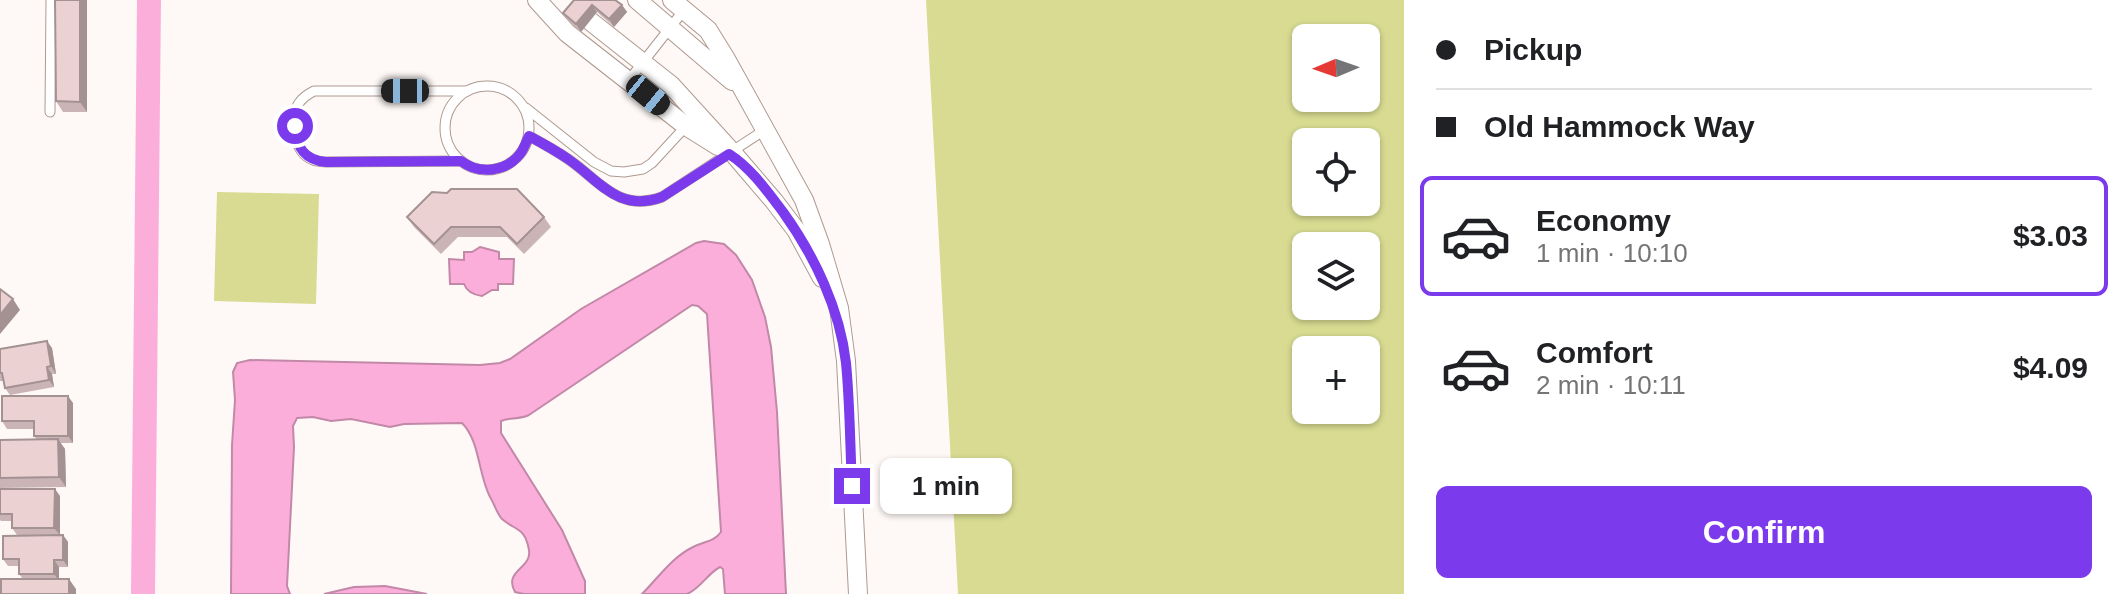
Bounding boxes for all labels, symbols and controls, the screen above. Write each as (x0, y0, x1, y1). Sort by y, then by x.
north arrow (1292, 24, 1380, 112)
map controls (1292, 24, 1380, 424)
text: Pickup (1484, 33, 1582, 66)
car (622, 71, 674, 119)
car (381, 79, 429, 103)
route start (277, 108, 313, 144)
text: Old Hammock Way (1484, 110, 1755, 143)
button: locate (1292, 128, 1380, 216)
icon: car (1440, 200, 1512, 272)
text: Economy (1536, 204, 1671, 237)
text: $3.03 (2013, 219, 2088, 252)
button: layers (1292, 232, 1380, 320)
text: 1 min · 10:10 (1536, 238, 1688, 268)
icon: car (1440, 332, 1512, 404)
button: + (1292, 336, 1380, 424)
text: Comfort (1536, 336, 1653, 369)
text: $4.09 (2013, 351, 2088, 384)
text: 2 min · 10:11 (1536, 370, 1686, 400)
callout: 1 min (880, 458, 1012, 514)
route end (834, 468, 870, 504)
text: 1 min (912, 471, 980, 501)
button: Confirm (1436, 486, 2092, 578)

